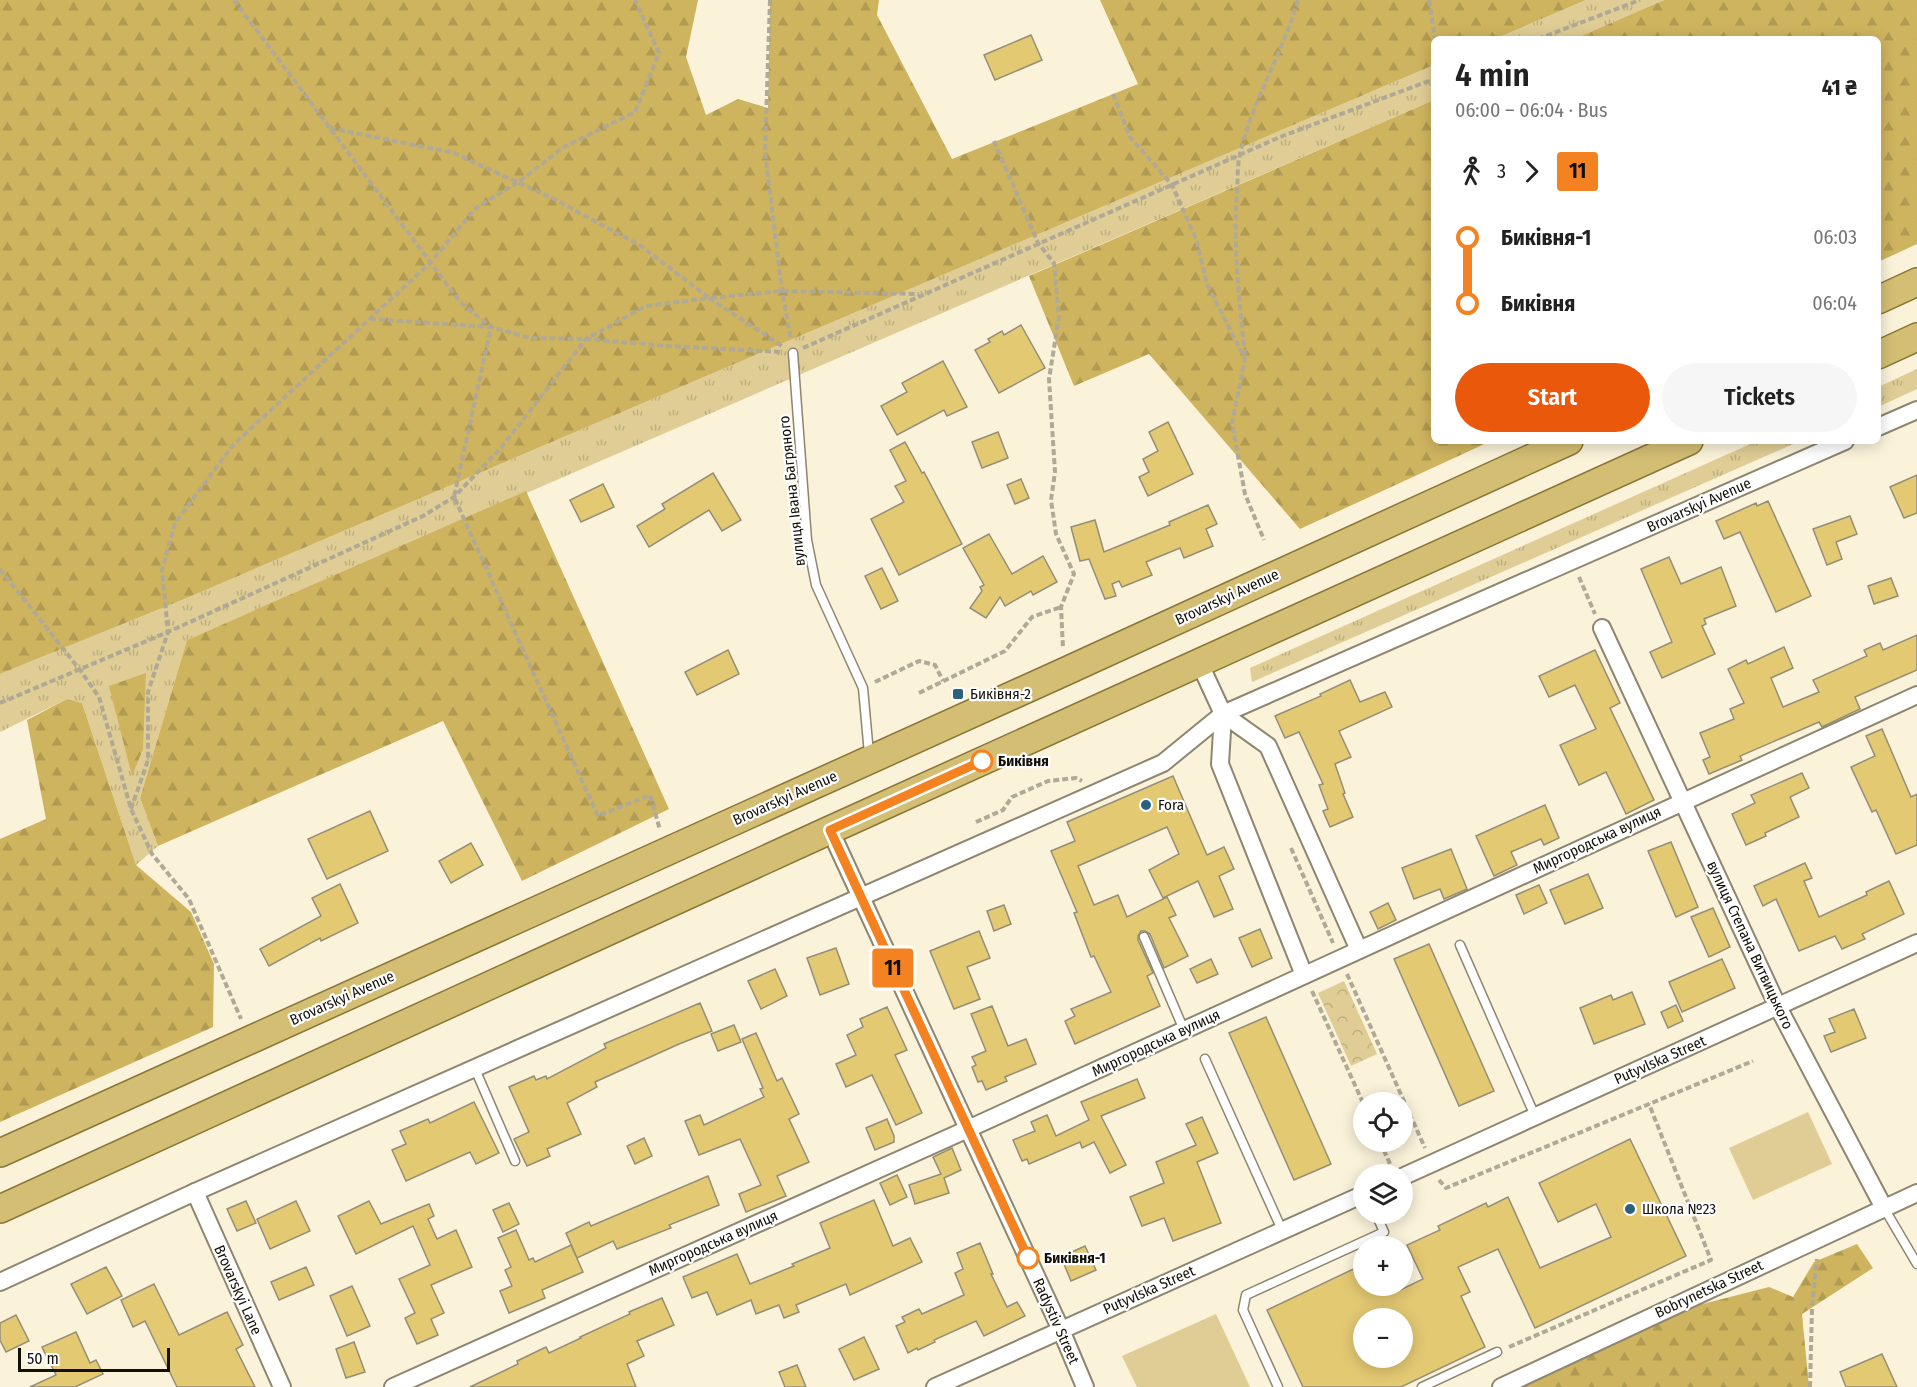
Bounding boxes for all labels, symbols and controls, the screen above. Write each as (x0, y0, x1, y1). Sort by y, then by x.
text: 4 min (1455, 55, 1530, 95)
text: 41 ₴ (1822, 74, 1857, 101)
text: 06:00 – 06:04 · Bus (1455, 98, 1608, 122)
icon: walk (1455, 155, 1488, 188)
icon: forward (1515, 155, 1548, 188)
text: 11 (1569, 158, 1586, 184)
text: 3 (1497, 159, 1506, 183)
text: Бикiвня-1 (1501, 224, 1591, 251)
text: 06:03 (1813, 225, 1857, 249)
text: Бикiвня (1501, 290, 1575, 317)
text: 06:04 (1812, 291, 1857, 315)
button: Start (1455, 363, 1650, 432)
button: Tickets (1662, 363, 1857, 432)
street label: вулиця Івана Багряного (775, 415, 809, 567)
street label: Brovarskyi Avenue (1644, 474, 1754, 536)
street label: Brovarskyi Avenue (1172, 565, 1282, 629)
place label: Бикiвня-2 (970, 685, 1031, 703)
marker: Бикiвня-2 (951, 687, 965, 701)
marker: Бикiвня (971, 750, 993, 772)
place label: Бикiвня (998, 752, 1049, 770)
street label: Brovarskyi Avenue (730, 767, 840, 829)
place label: Fora (1158, 796, 1184, 814)
marker: Fora (1139, 798, 1153, 812)
street label: Миргородська вулиця (1530, 802, 1664, 878)
street label: вулиця Степана Витвицького (1703, 858, 1797, 1032)
line badge: 11 (866, 948, 920, 988)
text: 11 (884, 955, 902, 981)
street label: Brovarskyi Avenue (287, 967, 397, 1029)
street label: Миргородська вулиця (1089, 1005, 1223, 1081)
street label: Putyvlska Street (1611, 1032, 1709, 1088)
map controls (1353, 1092, 1413, 1368)
button: locate (1353, 1092, 1413, 1152)
button: layers (1353, 1164, 1413, 1224)
place label: Школа №23 (1642, 1200, 1716, 1218)
marker: Школа №23 (1623, 1202, 1637, 1216)
street label: Миргородська вулиця (646, 1206, 780, 1280)
button: + (1353, 1236, 1413, 1296)
street label: Brovarskyi Lane (210, 1242, 266, 1338)
marker: Бикiвня-1 (1017, 1247, 1039, 1269)
place label: Бикiвня-1 (1044, 1249, 1106, 1267)
street label: Bobrynetska Street (1652, 1256, 1766, 1322)
street label: Putyvlska Street (1100, 1262, 1198, 1318)
street label: Radystiv Street (1029, 1275, 1083, 1367)
button: − (1353, 1308, 1413, 1368)
scale bar (18, 1345, 170, 1372)
text: 50 m (27, 1349, 59, 1368)

